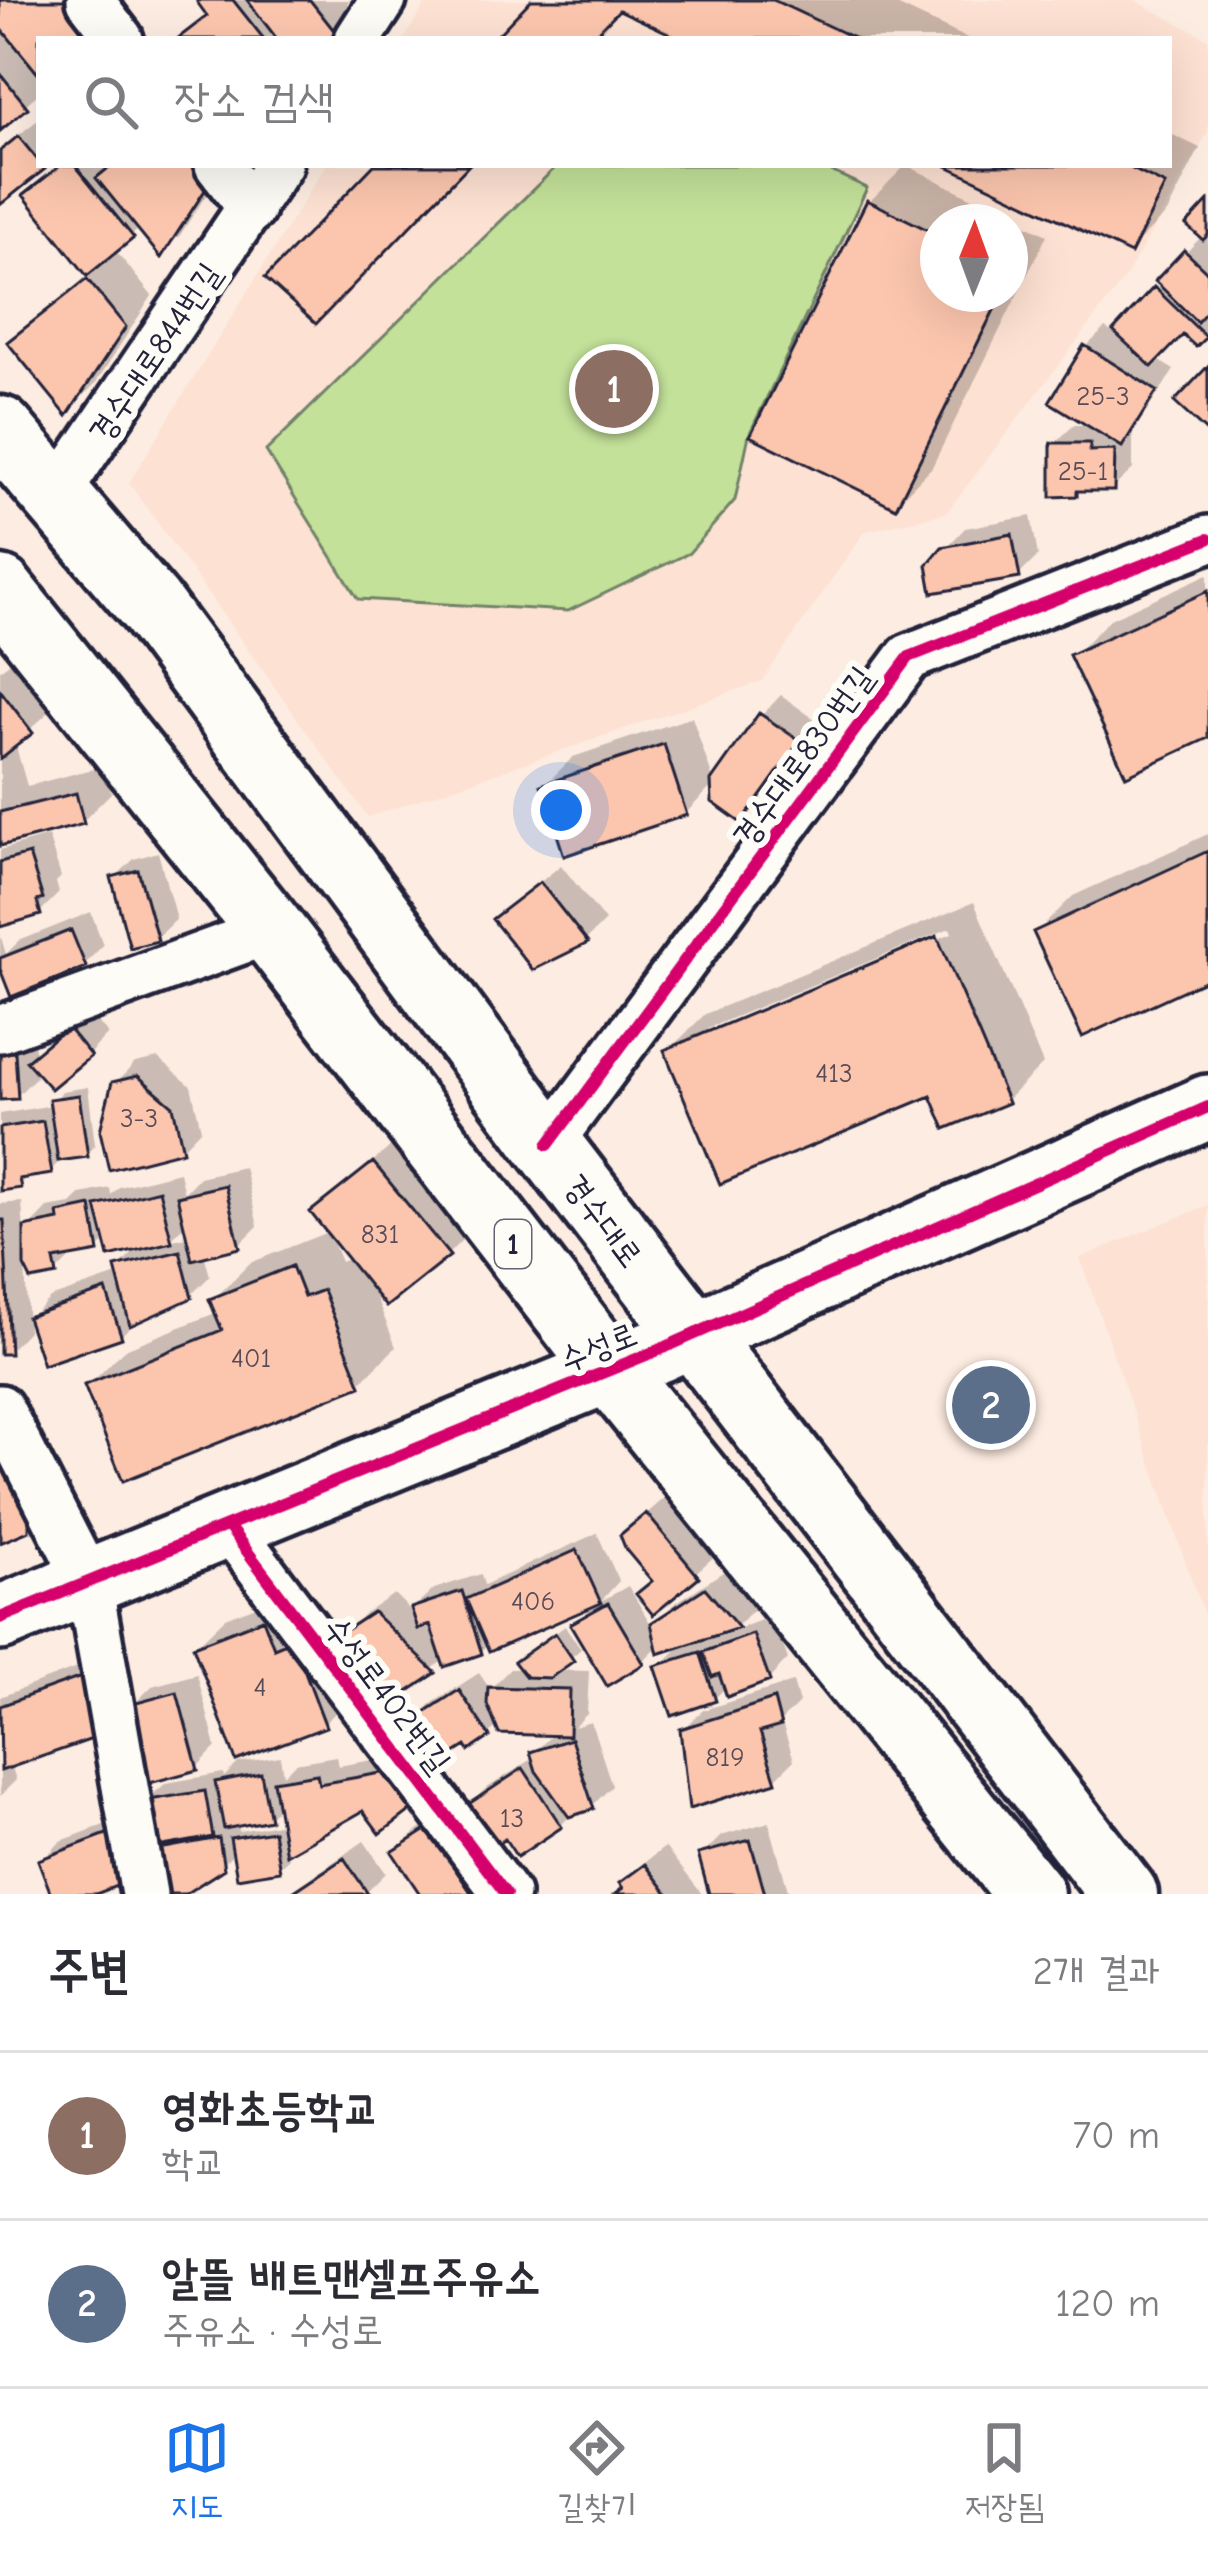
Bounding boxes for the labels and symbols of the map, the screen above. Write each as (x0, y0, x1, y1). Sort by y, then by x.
north arrow (920, 204, 1028, 312)
street label: 경수대로844번길 (81, 256, 229, 450)
pin: 1 (575, 344, 653, 434)
house number: 25-3 (1076, 381, 1130, 412)
house number: 25-1 (1058, 456, 1108, 487)
street label: 경수대로830번길 (725, 659, 881, 854)
your location (531, 780, 591, 840)
house number: 413 (815, 1058, 853, 1089)
house number: 3-3 (120, 1103, 158, 1134)
street label: 경수대로 (556, 1167, 650, 1274)
house number: 831 (361, 1219, 399, 1250)
road number: 1 (495, 1220, 531, 1268)
street label: 수성로 (554, 1314, 642, 1379)
house number: 401 (231, 1343, 271, 1374)
pin: 2 (952, 1360, 1030, 1450)
house number: 406 (511, 1586, 555, 1617)
street label: 수성로402번길 (316, 1609, 458, 1780)
house number: 4 (253, 1672, 267, 1703)
house number: 819 (706, 1742, 744, 1773)
house number: 13 (500, 1803, 524, 1834)

